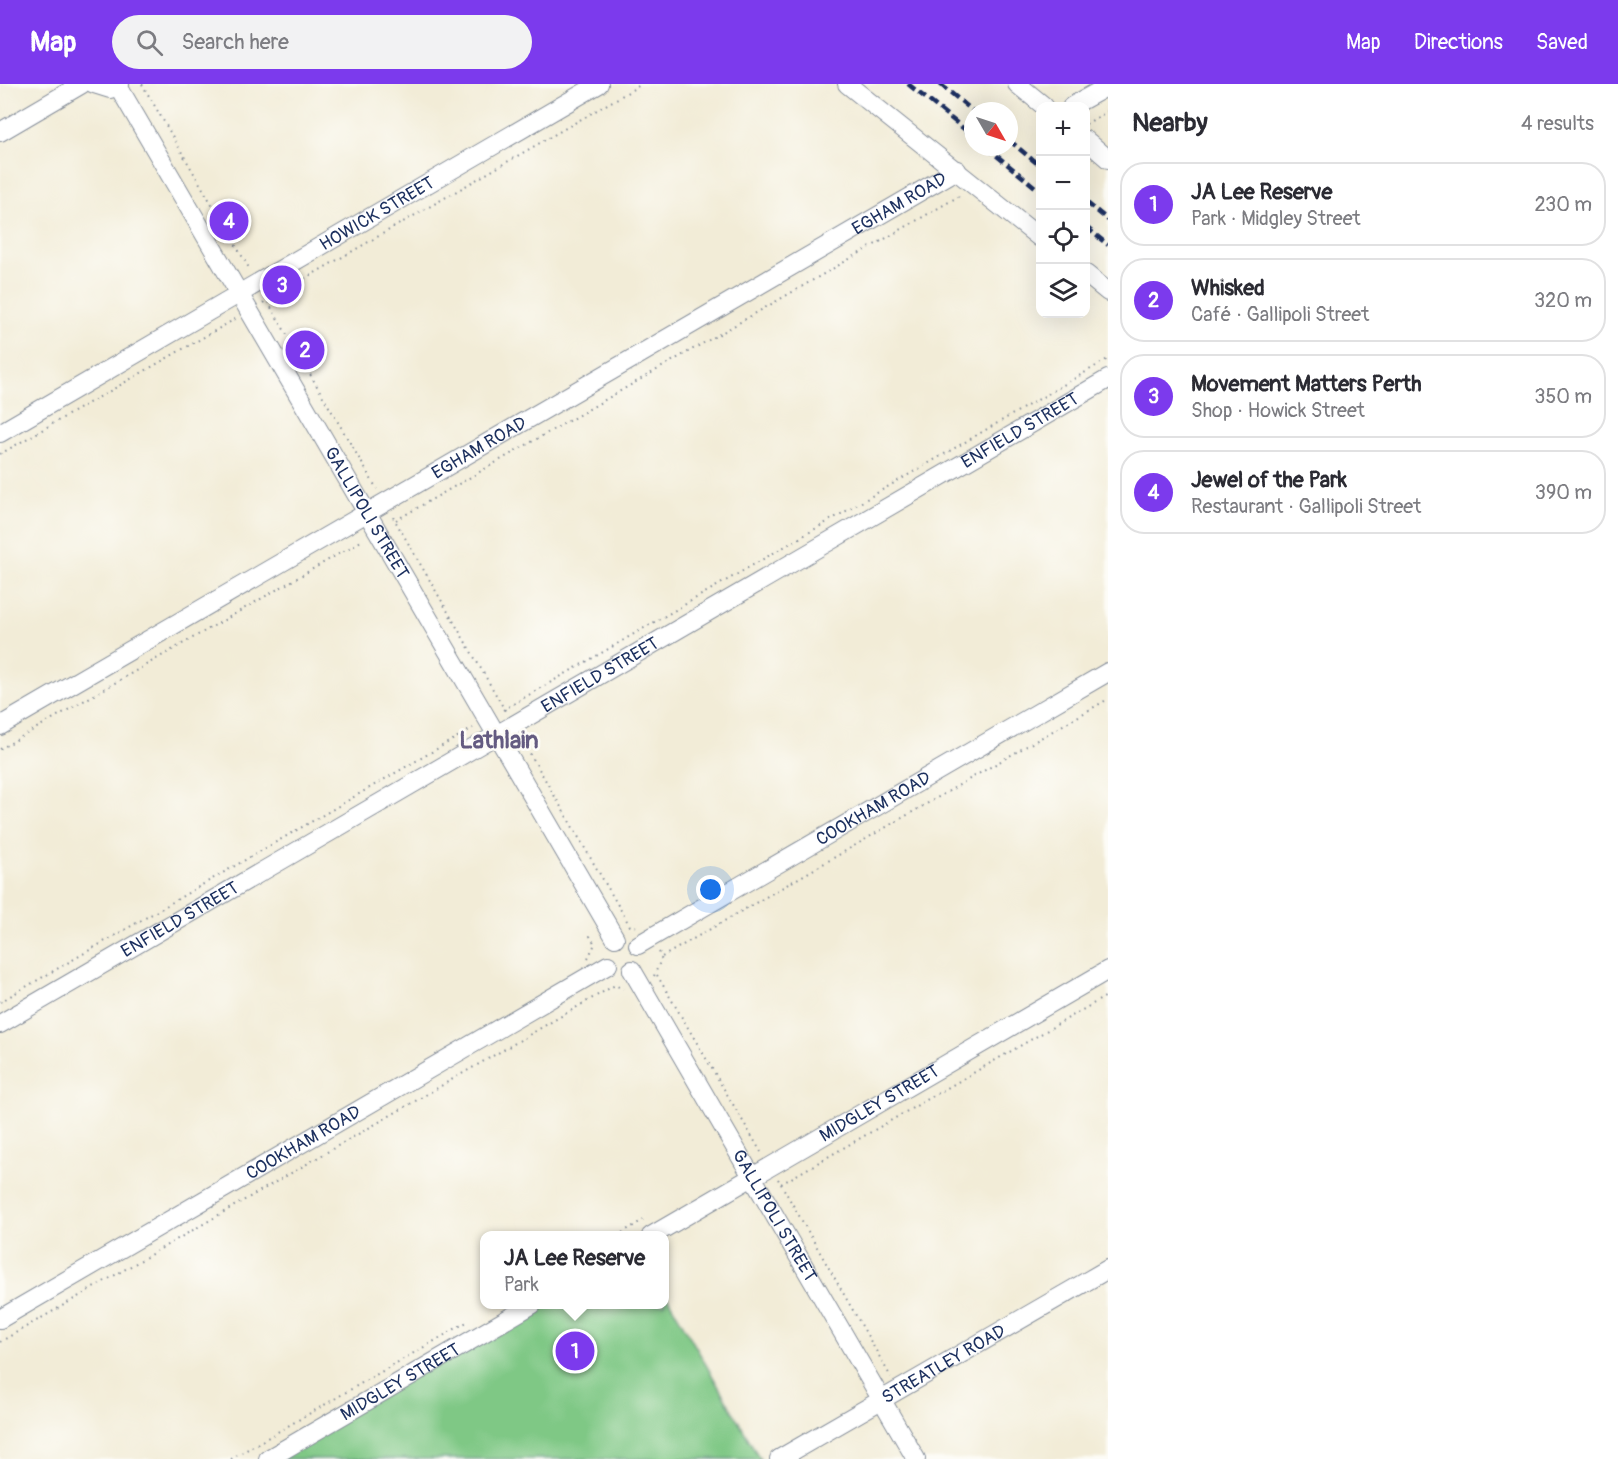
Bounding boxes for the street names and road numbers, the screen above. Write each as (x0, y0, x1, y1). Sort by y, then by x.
street label: EGHAM ROAD (848, 167, 951, 240)
street label: HOWICK STREET (316, 172, 438, 256)
street label: ENFIELD STREET (957, 388, 1083, 474)
street label: EGHAM ROAD (428, 412, 531, 485)
street label: GALLIPOLI STREET (319, 443, 414, 583)
street label: ENFIELD STREET (537, 632, 663, 718)
street label: COOKHAM ROAD (812, 766, 935, 851)
street label: ENFIELD STREET (117, 877, 243, 963)
street label: MIDGLEY STREET (815, 1060, 943, 1147)
street label: COOKHAM ROAD (242, 1100, 365, 1185)
street label: GALLIPOLI STREET (727, 1146, 822, 1286)
street label: STREATLEY ROAD (878, 1320, 1010, 1409)
street label: MIDGLEY STREET (336, 1338, 464, 1426)

